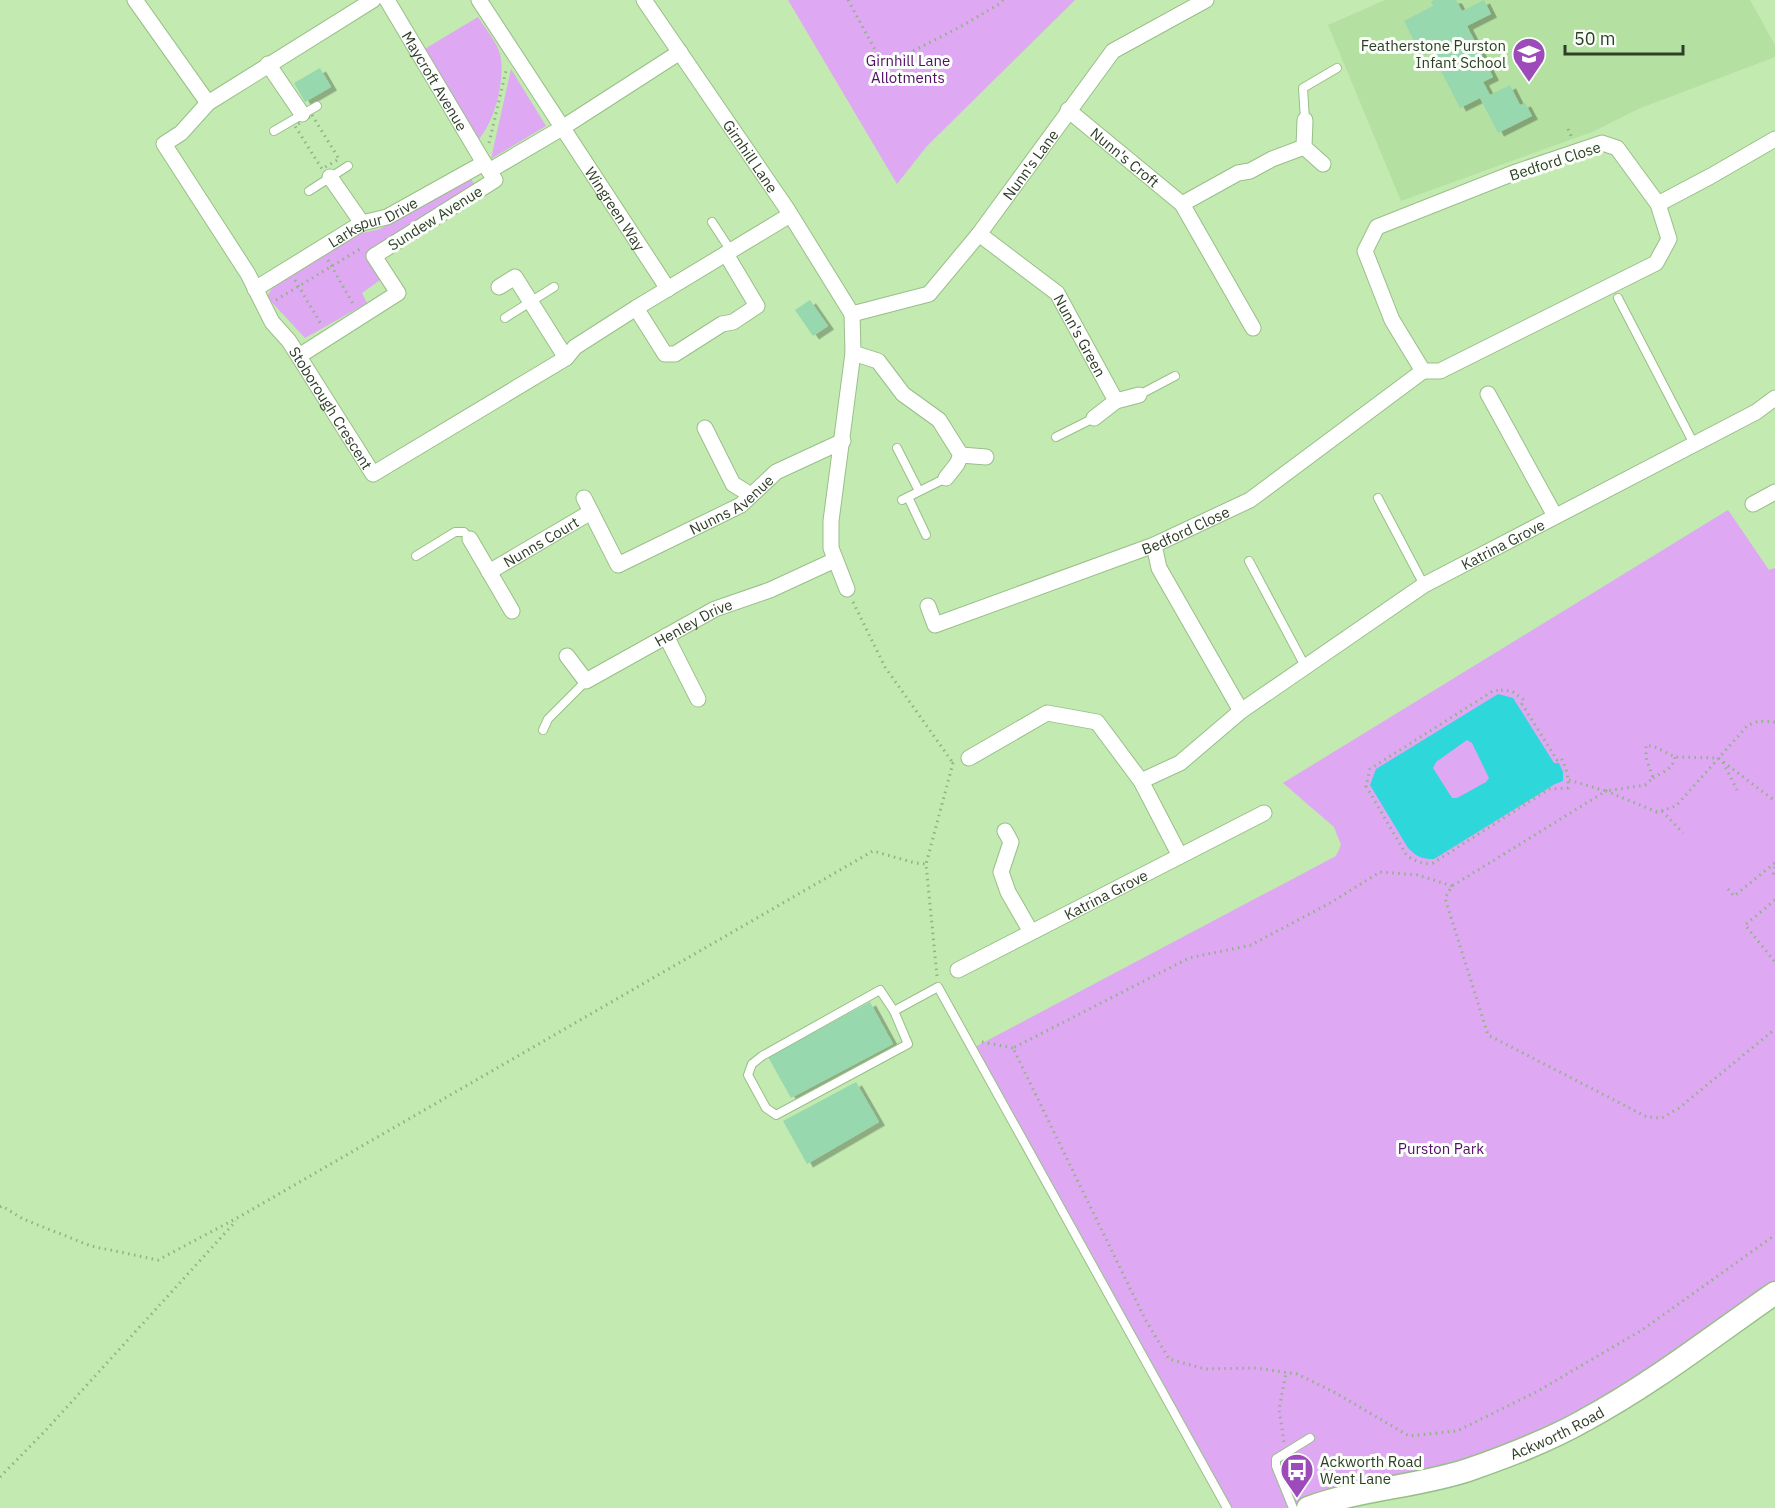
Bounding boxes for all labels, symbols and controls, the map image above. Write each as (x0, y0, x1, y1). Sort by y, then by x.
scale bar (1565, 18, 1684, 56)
text: 50 m (1574, 27, 1616, 50)
street label: Maycroft Avenue (398, 28, 472, 134)
place label: Featherstone Purston Infant School (1361, 36, 1506, 72)
school or university icon: Featherstone Purston Infant School (1511, 36, 1547, 83)
park label: Girnhill Lane Allotments (866, 51, 950, 87)
street label: Girnhill Lane (719, 116, 782, 196)
street label: Nunn's Croft (1087, 123, 1163, 191)
street label: Nunn's Lane (998, 125, 1062, 203)
street label: Bedford Close (1507, 137, 1603, 185)
street label: Wingreen Way (581, 163, 650, 254)
street label: Sundew Avenue (384, 181, 486, 255)
street label: Larkspur Drive (324, 193, 421, 251)
street label: Nunn's Green (1050, 291, 1110, 380)
street label: Stoborough Crescent (285, 343, 377, 473)
street label: Nunns Avenue (686, 470, 777, 538)
street label: Bedford Close (1139, 502, 1232, 558)
street label: Nunns Court (500, 512, 582, 571)
street label: Katrina Grove (1458, 514, 1548, 574)
street label: Henley Drive (651, 594, 735, 650)
street label: Katrina Grove (1061, 865, 1151, 924)
park label: Purston Park (1398, 1139, 1484, 1158)
street label: Ackworth Road (1507, 1402, 1607, 1463)
bus stop icon: Ackworth Road Went Lane (1279, 1452, 1315, 1499)
place label: Ackworth Road Went Lane (1320, 1452, 1422, 1488)

